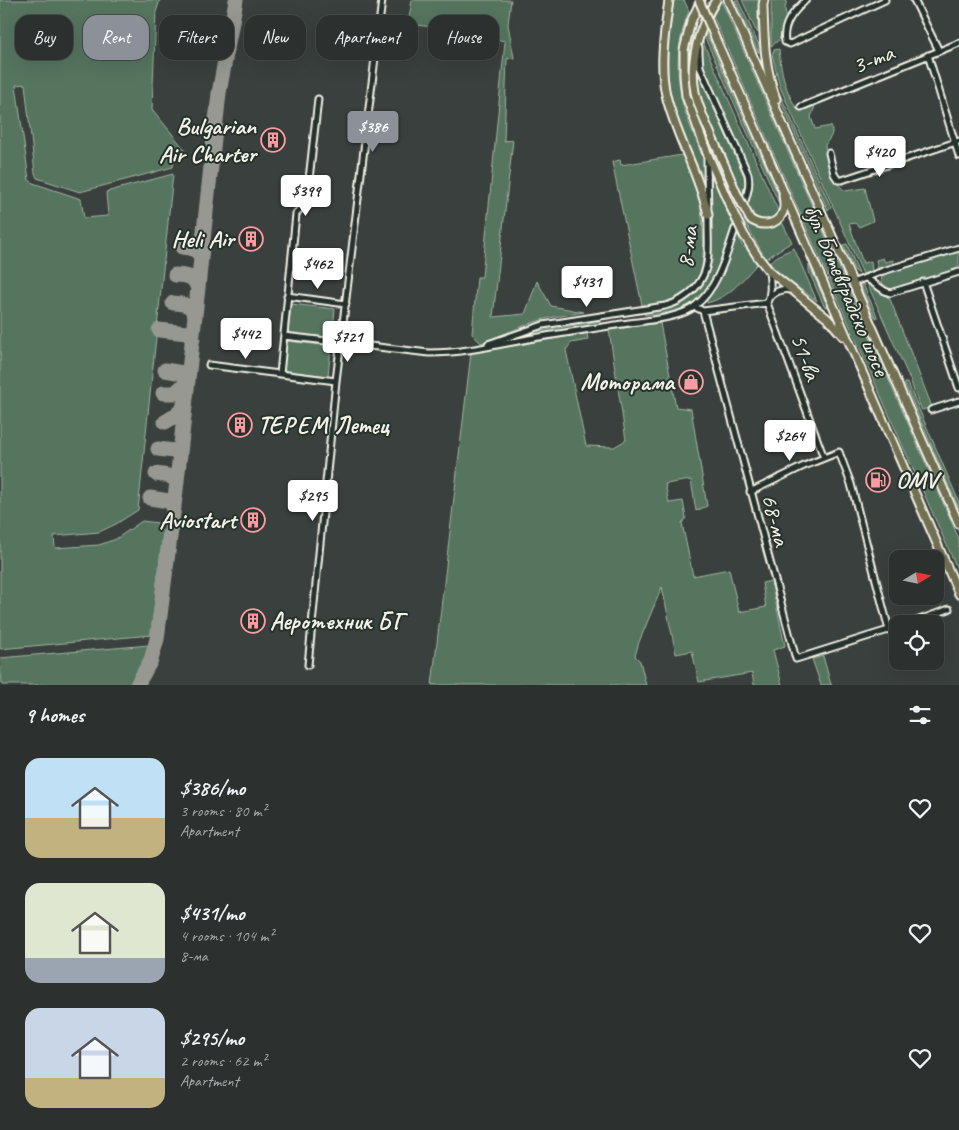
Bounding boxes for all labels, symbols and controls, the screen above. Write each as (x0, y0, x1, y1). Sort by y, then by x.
chip: Buy (15, 15, 73, 60)
chip: Rent (83, 15, 149, 60)
chip: Filters (159, 15, 234, 60)
chip: New (244, 15, 306, 60)
chip: Apartment (316, 15, 418, 60)
chip: House (428, 15, 499, 60)
street label: 3-та (848, 37, 900, 81)
pin: $386 (343, 110, 403, 153)
place label: Bulgarian Air Charter (159, 111, 258, 169)
text: $386 (358, 117, 388, 137)
building icon: Bulgarian Air Charter (260, 127, 286, 153)
pin: $420 (850, 136, 910, 178)
text: $420 (866, 142, 894, 162)
pin: $399 (276, 174, 336, 217)
text: $399 (292, 181, 320, 201)
street label: бул. Ботевградско шосе (797, 200, 897, 382)
street label: 8-ма (670, 223, 705, 269)
place label: Heli Air (172, 224, 236, 254)
building icon: Heli Air (238, 226, 264, 252)
pin: $462 (288, 248, 348, 290)
text: $462 (303, 254, 333, 274)
pin: $431 (557, 266, 617, 308)
text: $431 (573, 272, 601, 292)
pin: $442 (216, 318, 276, 360)
pin: $721 (318, 320, 378, 363)
text: $442 (232, 324, 260, 344)
text: $721 (334, 327, 362, 347)
street label: 51-ва (784, 330, 829, 386)
place label: Моторама (581, 367, 676, 397)
shop icon: Моторама (678, 369, 704, 395)
place label: ТЕРЕМ Летец (258, 410, 390, 440)
building icon: ТЕРЕМ Летец (227, 412, 253, 438)
pin: $264 (760, 420, 820, 462)
text: $264 (775, 426, 805, 446)
place label: OMV (896, 465, 943, 495)
fuel station icon: OMV (865, 467, 891, 493)
pin: $295 (283, 480, 343, 522)
text: $295 (299, 486, 327, 506)
street label: 68-ма (755, 491, 798, 551)
place label: Aviostart (159, 505, 239, 535)
building icon: Aviostart (240, 507, 266, 533)
north arrow (889, 550, 944, 605)
map controls (889, 550, 944, 670)
place label: Аеротехник БГ (270, 606, 408, 636)
building icon: Аеротехник БГ (240, 608, 266, 634)
button: locate (889, 615, 944, 670)
icon: filters (906, 701, 934, 729)
text: 9 homes (25, 702, 84, 728)
text: $386/mo (180, 775, 245, 801)
icon: home (65, 778, 125, 838)
icon: heart (906, 794, 934, 822)
text: 3 rooms · 80 m² (180, 801, 266, 821)
text: Apartment (180, 821, 239, 841)
text: $431/mo (180, 900, 245, 926)
icon: home (65, 903, 125, 963)
icon: heart (906, 919, 934, 947)
text: 4 rooms · 104 m² (180, 926, 274, 946)
text: 8-ма (180, 946, 208, 966)
text: $295/mo (180, 1025, 244, 1051)
icon: home (65, 1028, 125, 1088)
icon: heart (906, 1044, 934, 1072)
text: 2 rooms · 62 m² (180, 1051, 266, 1071)
text: Apartment (180, 1071, 239, 1091)

